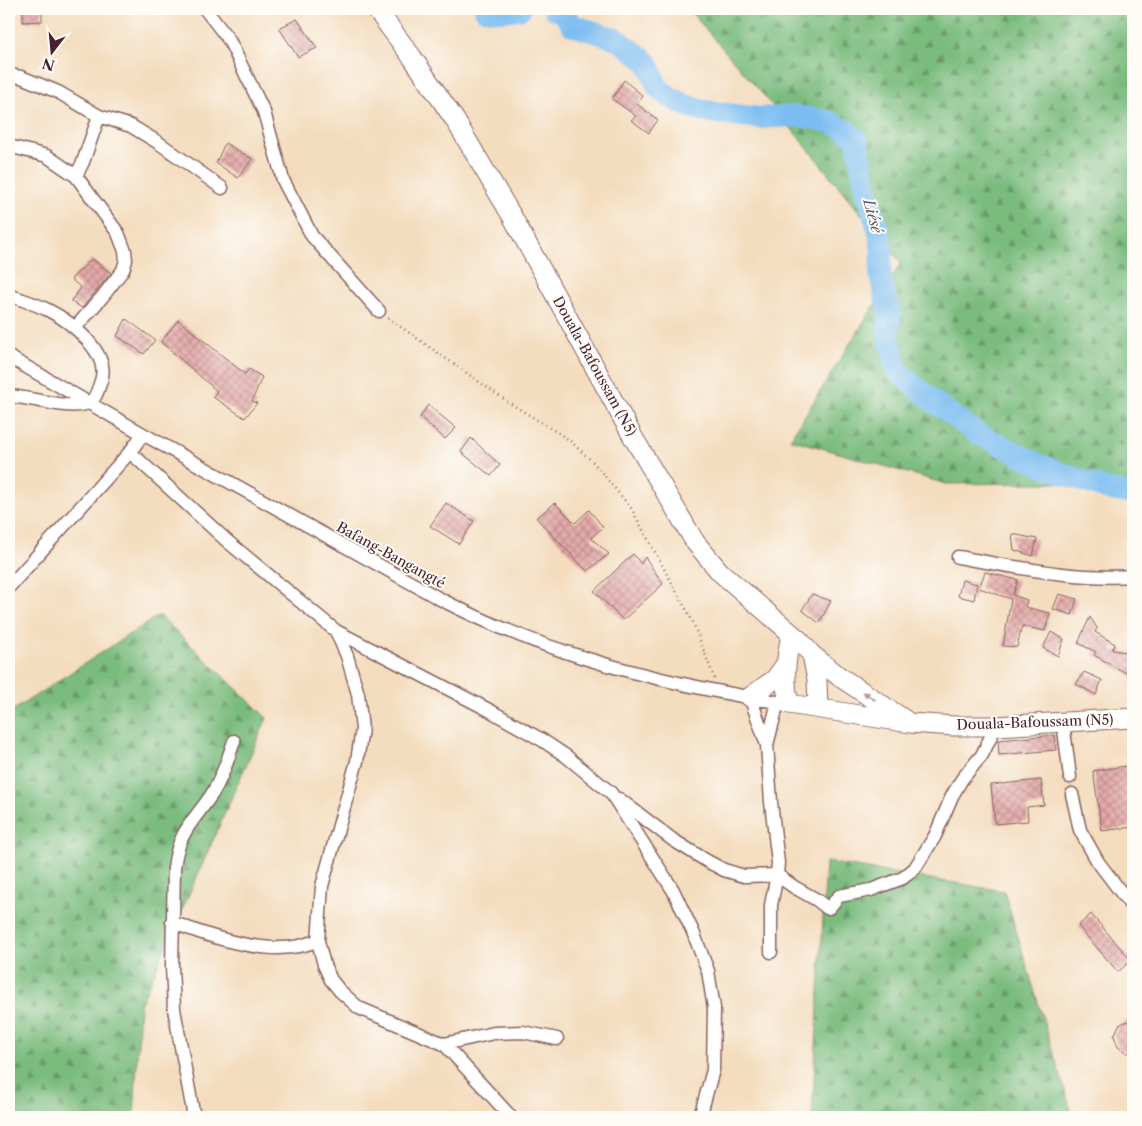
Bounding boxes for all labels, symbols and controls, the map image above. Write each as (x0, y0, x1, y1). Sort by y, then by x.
north arrow (28, 28, 78, 78)
text: N (40, 54, 57, 75)
water label: Liésé (859, 196, 887, 237)
street label: Douala-Bafoussam (N5) (549, 293, 641, 439)
street label: Bafang-Bangangté (333, 518, 449, 592)
one-way arrow (863, 691, 876, 701)
street label: Douala-Bafoussam (N5) (956, 710, 1114, 734)

